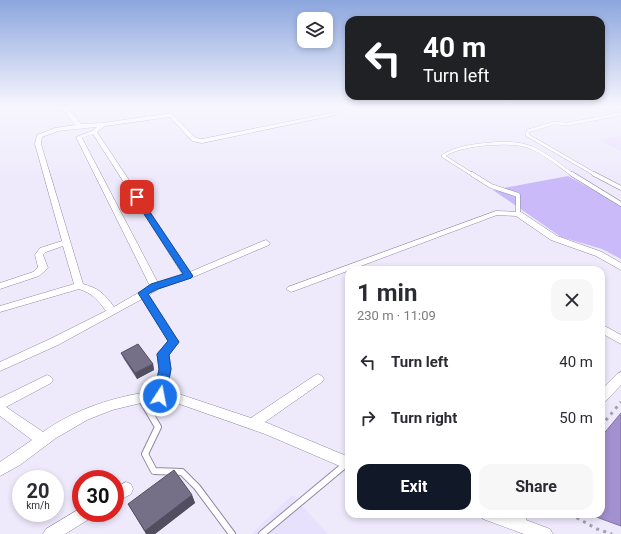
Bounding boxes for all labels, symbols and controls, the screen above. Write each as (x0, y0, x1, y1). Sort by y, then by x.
map controls (297, 12, 333, 48)
button: layers (297, 12, 333, 48)
text: 40 m (423, 31, 486, 64)
icon: left (357, 32, 409, 84)
text: Turn left (423, 65, 489, 86)
pin (120, 180, 154, 214)
icon: arrive (126, 186, 148, 208)
text: 1 min (357, 279, 417, 307)
button: close (551, 279, 593, 321)
text: 230 m · 11:09 (357, 308, 436, 323)
icon: left (357, 351, 379, 373)
text: Turn left (391, 353, 448, 371)
text: 40 m (559, 353, 593, 371)
position arrow (139, 375, 181, 417)
icon: right (357, 407, 379, 429)
text: Turn right (391, 409, 457, 427)
text: 50 m (559, 409, 593, 427)
button: Exit (357, 464, 471, 510)
button: Share (479, 464, 593, 510)
speed limit sign: 30 (72, 470, 124, 522)
text: 20 (27, 479, 49, 503)
text: km/h (26, 500, 50, 511)

